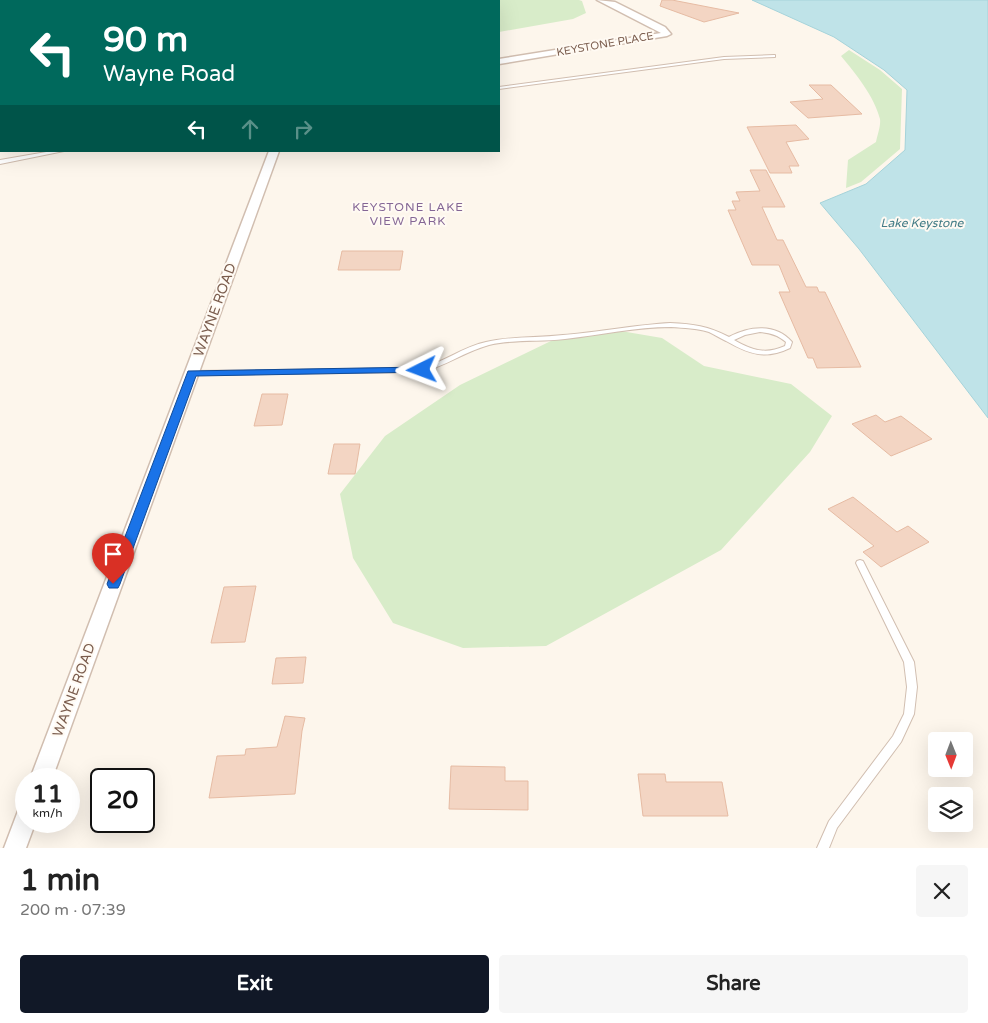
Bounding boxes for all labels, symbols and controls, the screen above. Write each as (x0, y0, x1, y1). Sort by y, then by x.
text: 90 m (103, 19, 188, 61)
icon: left (20, 20, 85, 85)
street label: KEYSTONE PLACE (556, 29, 654, 59)
text: Wayne Road (103, 61, 235, 87)
icon: left (183, 115, 211, 143)
icon: ahead (236, 115, 264, 143)
icon: right (289, 115, 317, 143)
district label: KEYSTONE LAKE VIEW PARK (352, 200, 464, 228)
water label: Lake Keystone (881, 216, 965, 230)
street label: WAYNE ROAD (190, 261, 240, 359)
position arrow (395, 343, 447, 395)
pin (92, 533, 134, 584)
icon: arrive (99, 540, 127, 568)
street label: WAYNE ROAD (49, 641, 99, 739)
north arrow (928, 732, 972, 778)
map controls (928, 732, 973, 832)
speed limit sign: 20 (90, 768, 155, 833)
text: 11 (32, 779, 63, 809)
button: layers (928, 787, 973, 832)
text: km/h (32, 806, 63, 820)
text: 1 min (20, 862, 100, 899)
button: close (916, 865, 968, 917)
text: 200 m · 07:39 (20, 900, 126, 920)
button: Exit (20, 955, 489, 1013)
button: Share (499, 955, 968, 1013)

